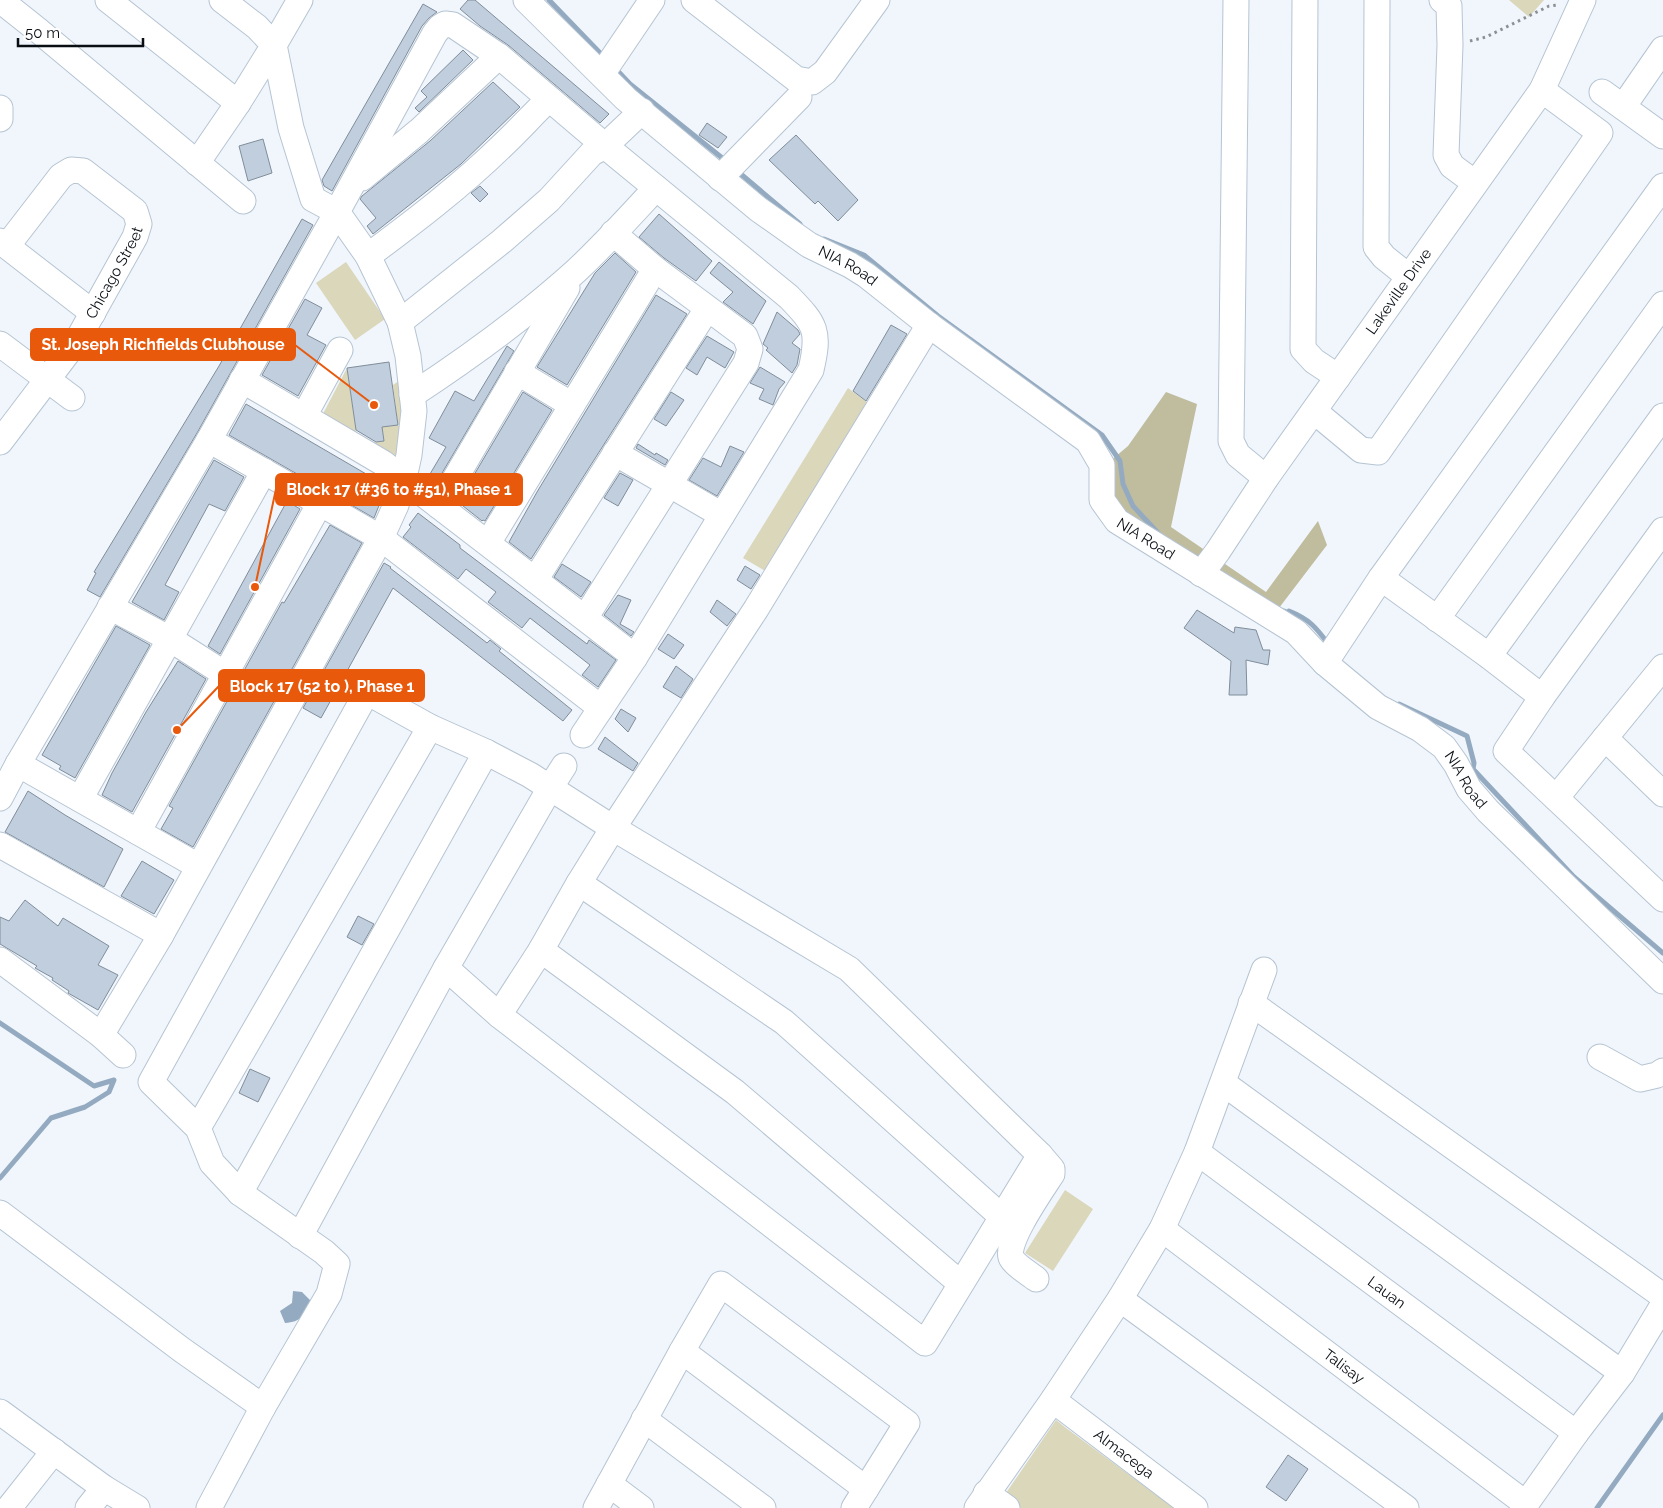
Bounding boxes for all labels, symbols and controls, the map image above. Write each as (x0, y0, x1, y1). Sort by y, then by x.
scale bar (18, 15, 142, 47)
text: 50 m (25, 24, 60, 42)
street label: Chicago Street (82, 225, 147, 322)
street label: NIA Road (815, 242, 881, 289)
street label: Lakeville Drive (1362, 245, 1435, 338)
callout: St. Joseph Richfields Clubhouse (31, 329, 295, 360)
text: St. Joseph Richfields Clubhouse (41, 335, 285, 354)
callout: Block 17 (#36 to #51), Phase 1 (276, 474, 522, 505)
text: Block 17 (#36 to #51), Phase 1 (286, 480, 512, 499)
street label: NIA Road (1113, 514, 1178, 564)
callout: Block 17 (52 to ), Phase 1 (219, 670, 424, 701)
text: Block 17 (52 to ), Phase 1 (230, 677, 415, 696)
street label: NIA Road (1441, 747, 1491, 812)
street label: Lauan (1364, 1273, 1409, 1313)
street label: Talisay (1320, 1345, 1368, 1388)
street label: Almacega (1090, 1425, 1157, 1482)

